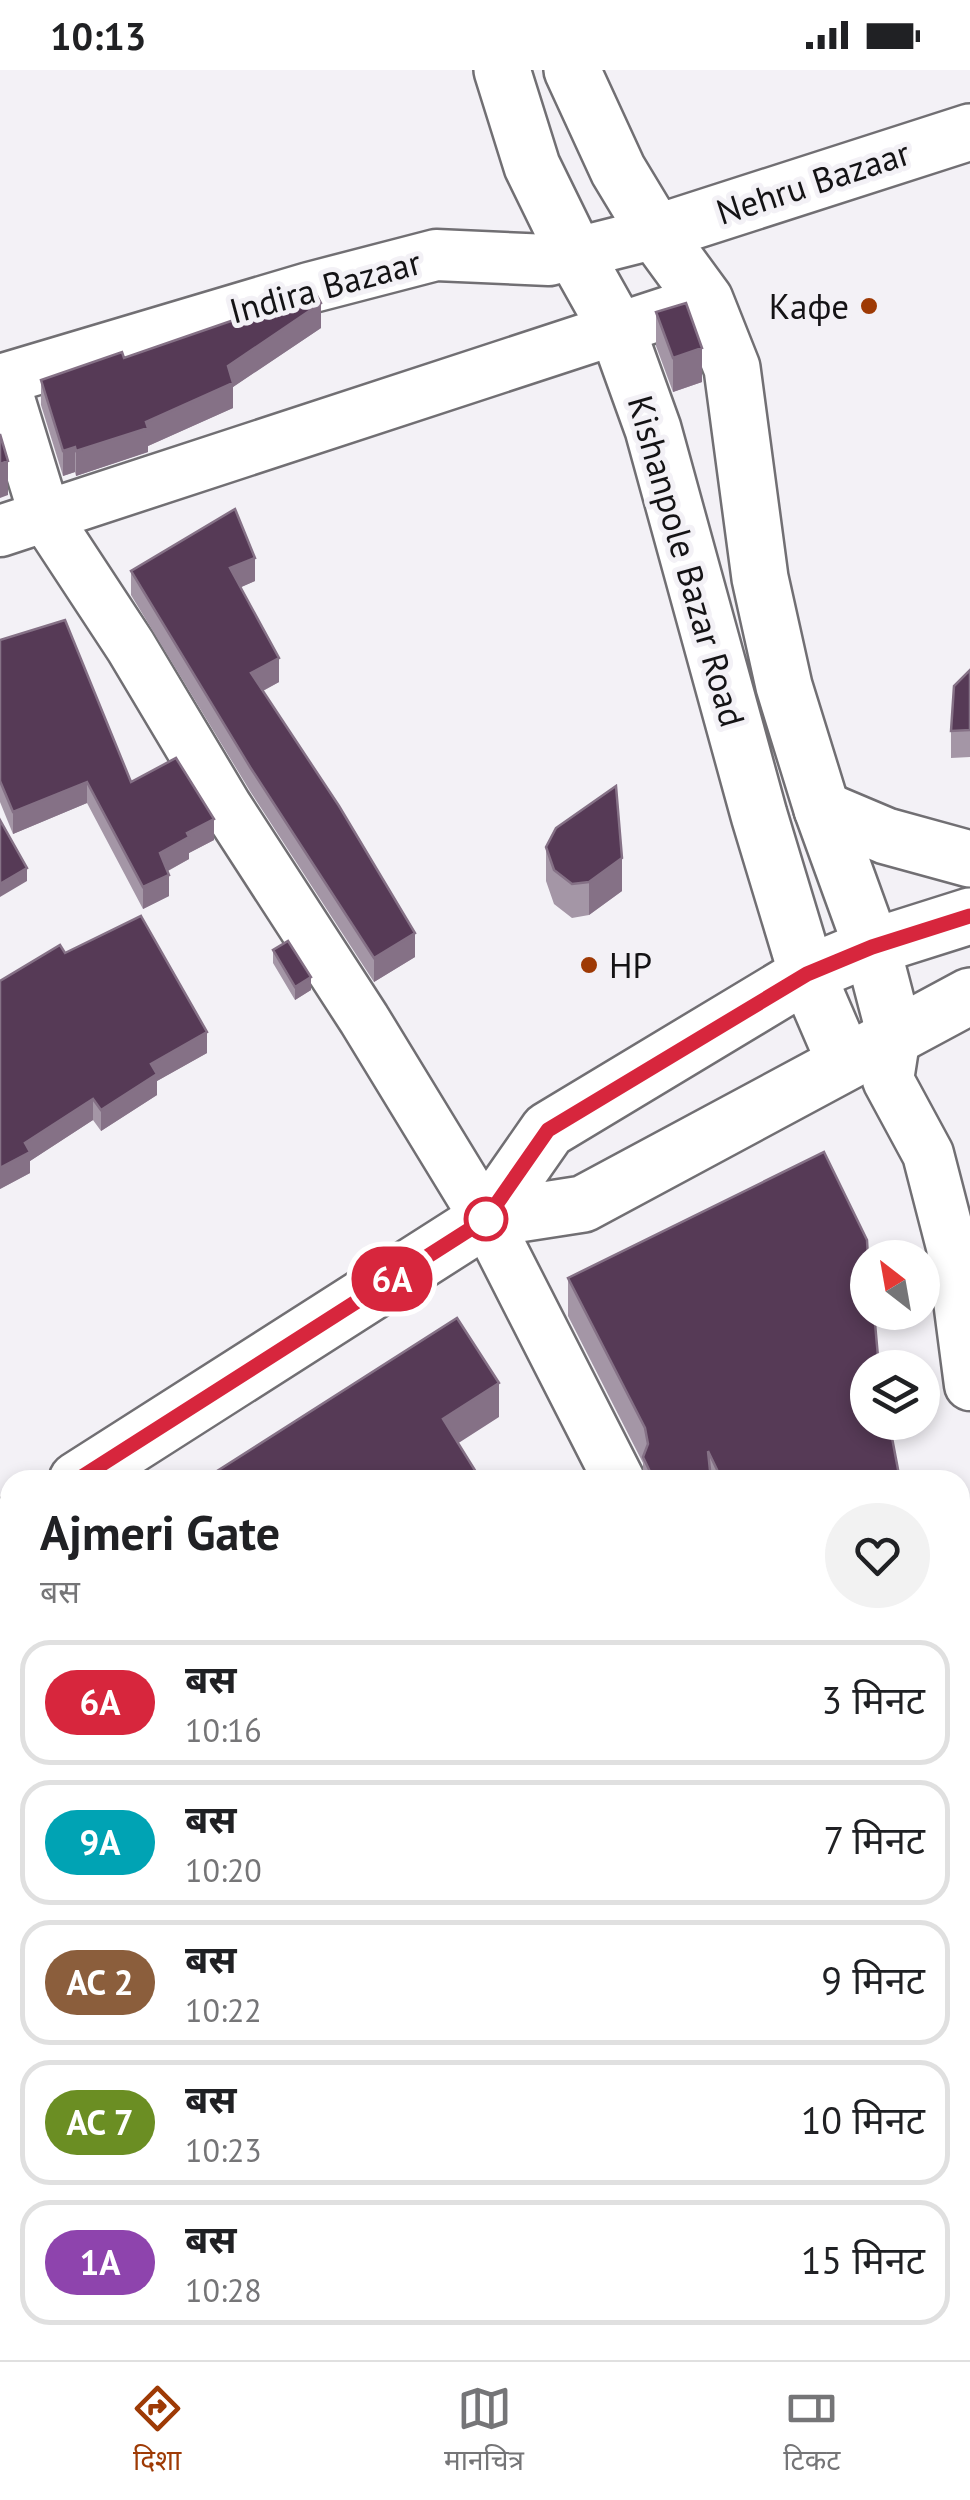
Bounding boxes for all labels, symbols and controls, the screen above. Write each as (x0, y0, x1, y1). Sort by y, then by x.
text: 10:13 (50, 11, 146, 60)
street label: Nehru Bazaar (710, 129, 916, 235)
street label: Indira Bazaar (224, 238, 426, 334)
place label: Кафе (769, 283, 849, 329)
marker: Кафе (858, 295, 880, 317)
street label: Kishanpole Bazar Road (618, 390, 756, 732)
place label: HP (609, 942, 652, 988)
marker: HP (578, 954, 600, 976)
unlabelled marker (465, 1198, 507, 1240)
north arrow (850, 1240, 940, 1330)
map controls (850, 1240, 940, 1440)
line badge: 6A (347, 1246, 437, 1312)
text: 6A (371, 1256, 413, 1302)
button: layers (850, 1350, 940, 1440)
text: Ajmeri Gate (40, 1501, 280, 1563)
button: heart (825, 1503, 930, 1608)
text: बस (40, 1570, 80, 1612)
text: बस (185, 1654, 237, 1703)
text: 3 मिनट (821, 1675, 925, 1724)
text: 6A (79, 1679, 121, 1725)
text: 10:16 (185, 1709, 262, 1751)
text: बस (185, 1794, 237, 1843)
text: 7 मिनट (823, 1815, 925, 1864)
text: 9A (79, 1819, 121, 1865)
text: 10:20 (185, 1849, 262, 1891)
text: बस (185, 1934, 237, 1983)
text: 9 मिनट (821, 1955, 925, 2004)
text: AC 2 (67, 1959, 133, 2005)
text: 10:22 (185, 1989, 262, 2031)
text: बस (185, 2074, 237, 2123)
text: 10 मिनट (801, 2095, 925, 2144)
text: AC 7 (67, 2099, 133, 2145)
text: 10:23 (185, 2129, 262, 2171)
text: बस (185, 2214, 237, 2263)
text: 15 मिनट (801, 2235, 925, 2284)
text: 1A (79, 2239, 121, 2285)
text: 10:28 (185, 2269, 262, 2311)
tab: दिशा (130, 2381, 185, 2481)
tab: मानचित्र (444, 2381, 524, 2481)
tab: टिकट (783, 2381, 840, 2481)

